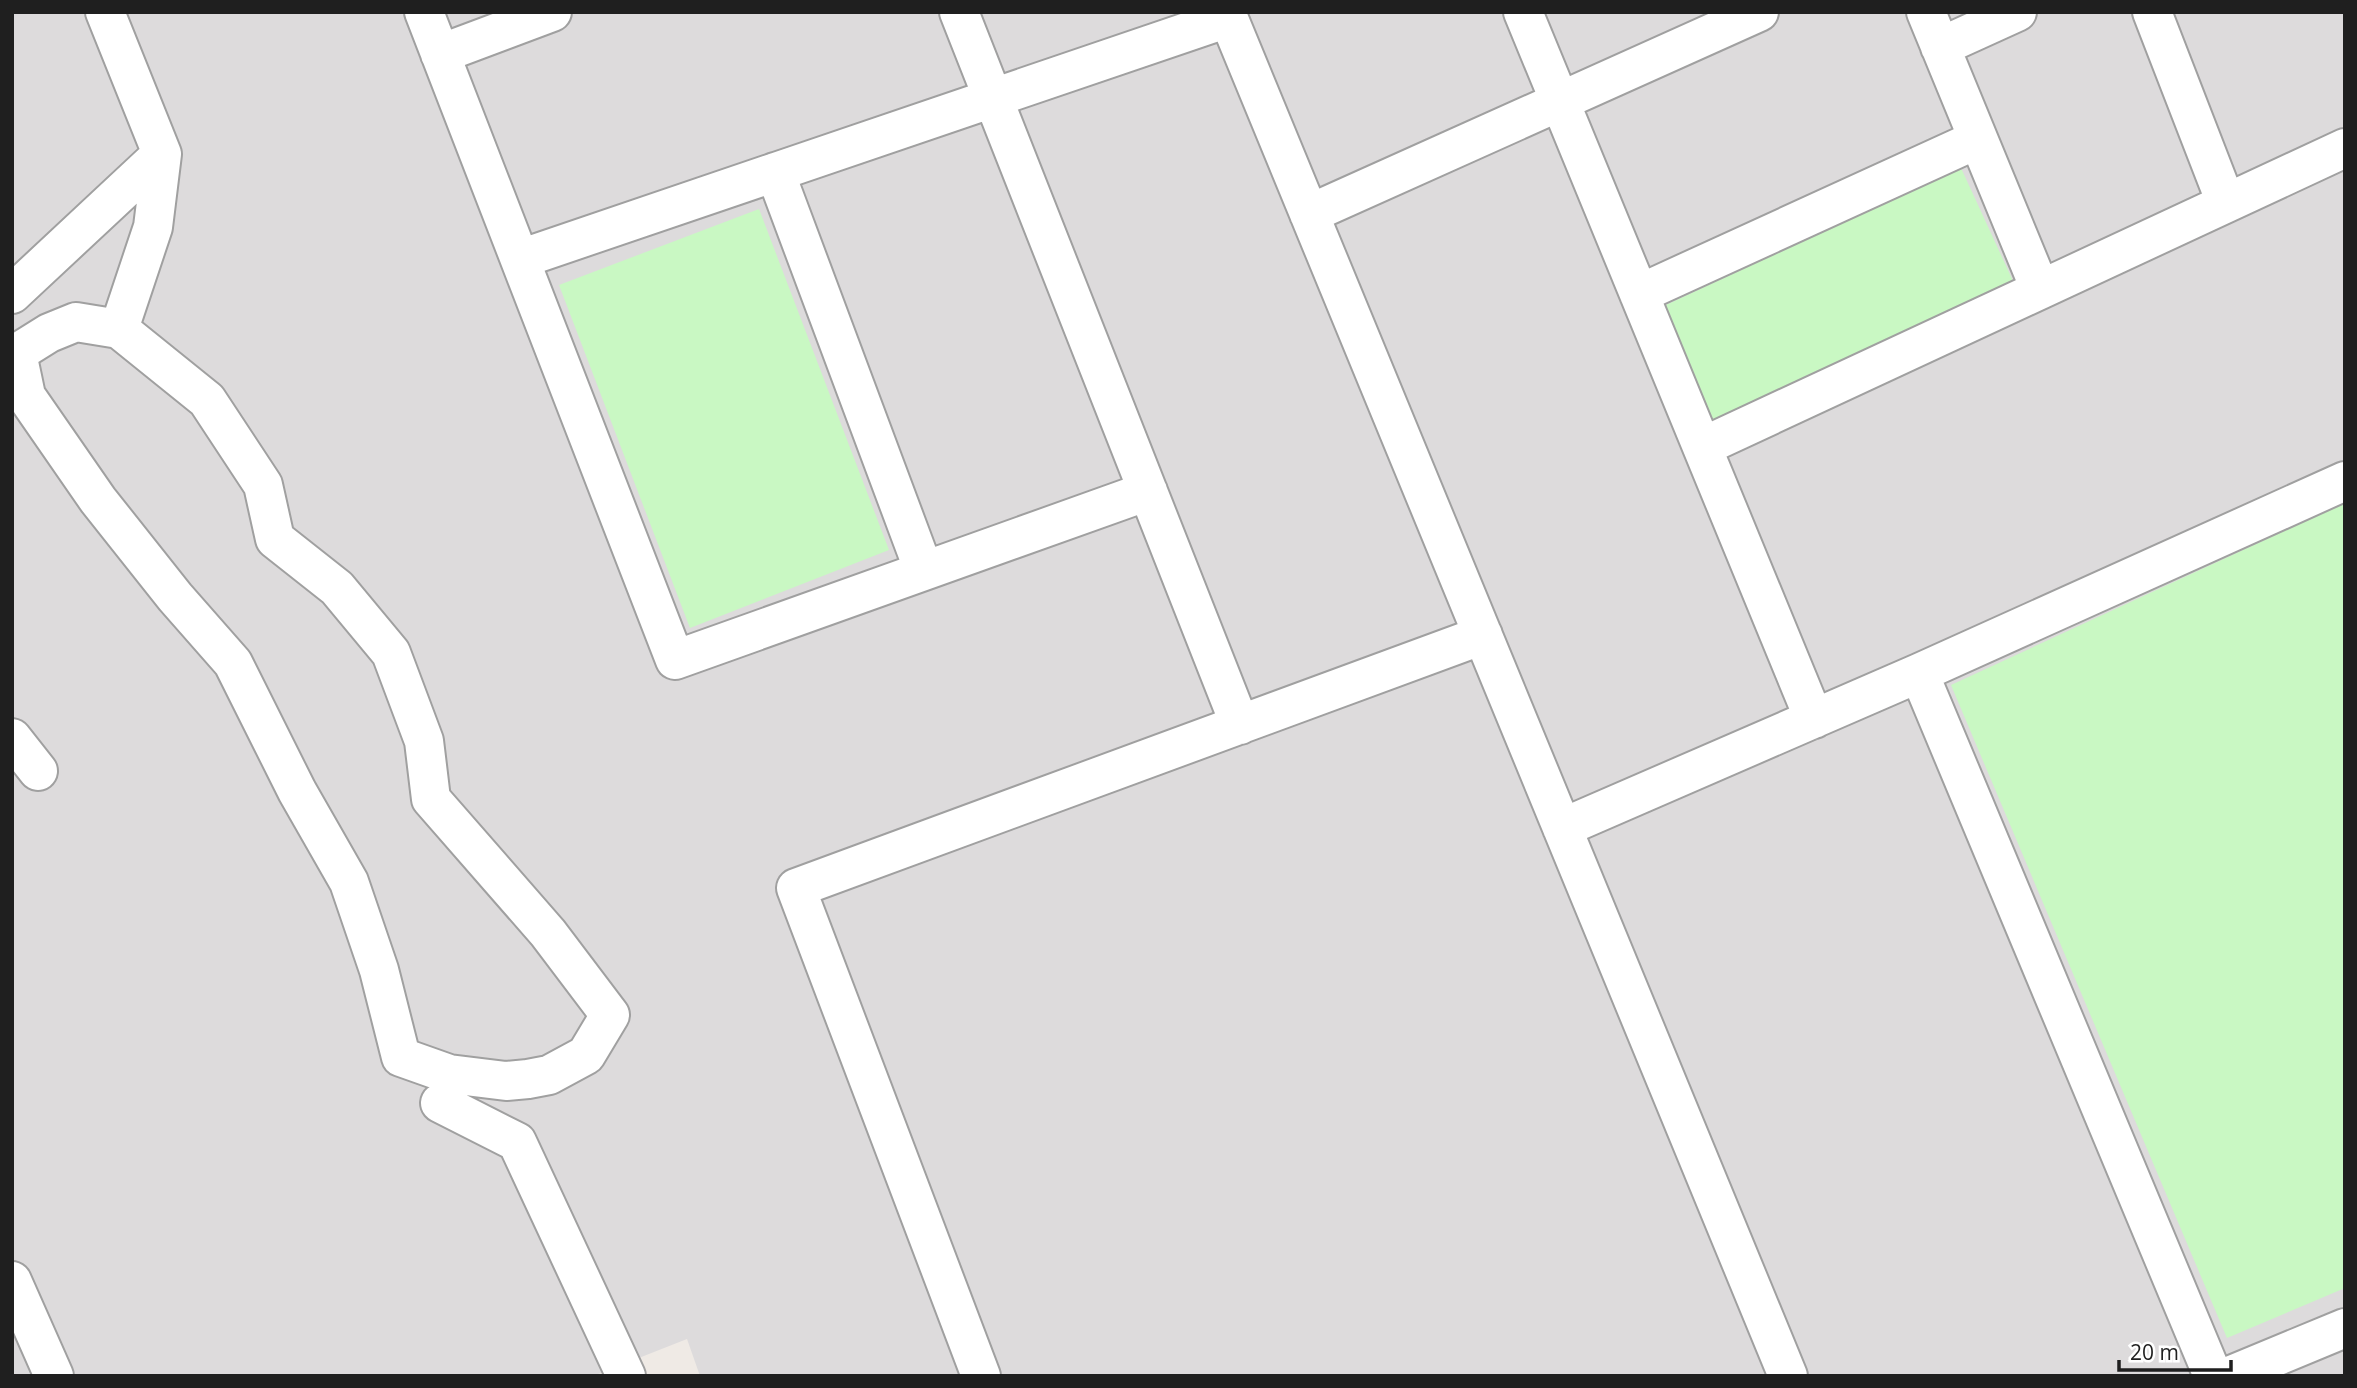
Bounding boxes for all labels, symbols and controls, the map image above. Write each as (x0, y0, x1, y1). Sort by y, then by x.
scale bar (2119, 1328, 2231, 1372)
text: 20 m (2130, 1338, 2179, 1366)

